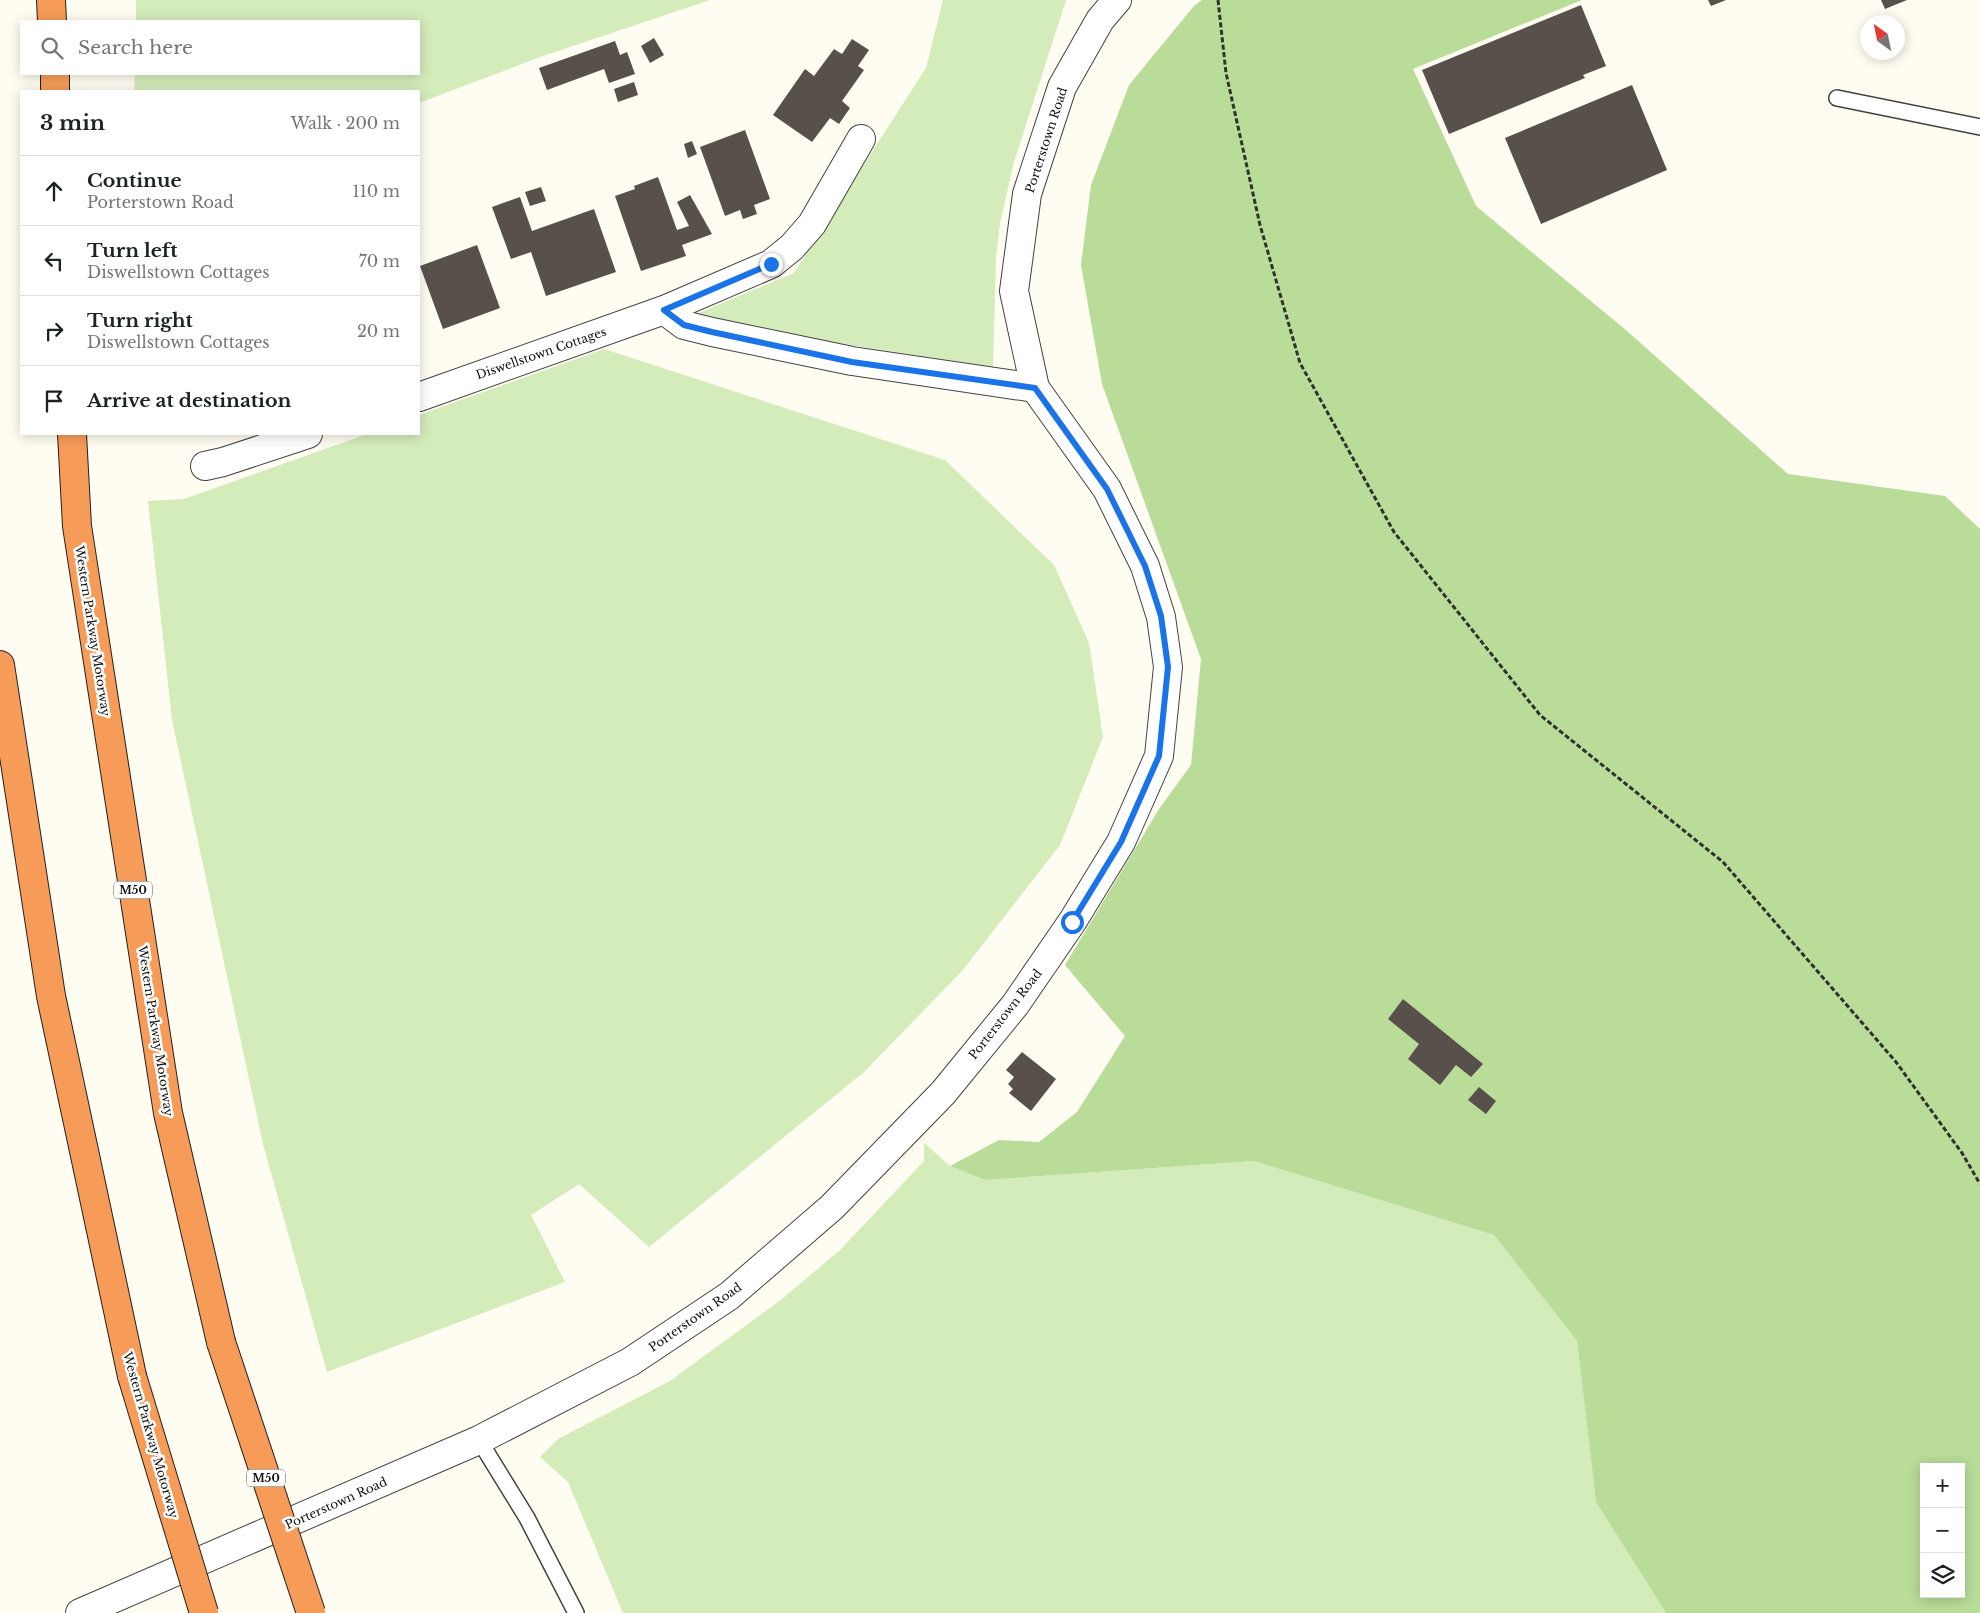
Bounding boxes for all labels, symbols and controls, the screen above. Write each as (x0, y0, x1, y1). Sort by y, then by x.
north arrow (1860, 15, 1905, 60)
search box (20, 20, 420, 75)
icon: search (38, 34, 66, 62)
text: Search here (78, 36, 193, 59)
street label: Porterstown Road (1022, 85, 1070, 195)
text: 3 min (40, 110, 105, 136)
text: Walk · 200 m (291, 113, 400, 133)
text: Continue (87, 169, 182, 192)
icon: ahead (40, 177, 68, 205)
text: 110 m (353, 181, 400, 201)
text: Porterstown Road (87, 192, 234, 212)
text: Turn left (87, 239, 178, 262)
icon: left (40, 247, 68, 275)
text: 70 m (359, 251, 400, 271)
route end (760, 253, 783, 276)
text: Diswellstown Cottages (87, 262, 270, 282)
text: Turn right (87, 309, 193, 332)
icon: right (40, 317, 68, 345)
text: 20 m (357, 321, 400, 341)
street label: Diswellstown Cottages (474, 324, 608, 382)
text: Diswellstown Cottages (87, 332, 270, 352)
icon: arrive (40, 387, 68, 415)
text: Arrive at destination (87, 389, 291, 412)
street label: Western Parkway Motorway (72, 544, 114, 718)
road number: M50 (114, 882, 152, 898)
route start (1061, 911, 1084, 934)
street label: Western Parkway Motorway (135, 944, 177, 1118)
street label: Porterstown Road (965, 966, 1045, 1062)
street label: Porterstown Road (646, 1279, 744, 1355)
street label: Western Parkway Motorway (120, 1349, 182, 1520)
map controls (1920, 1463, 1965, 1598)
button: + (1920, 1463, 1965, 1508)
road number: M50 (247, 1470, 285, 1486)
street label: Porterstown Road (283, 1474, 389, 1532)
button: − (1920, 1508, 1965, 1553)
button: layers (1920, 1553, 1965, 1598)

